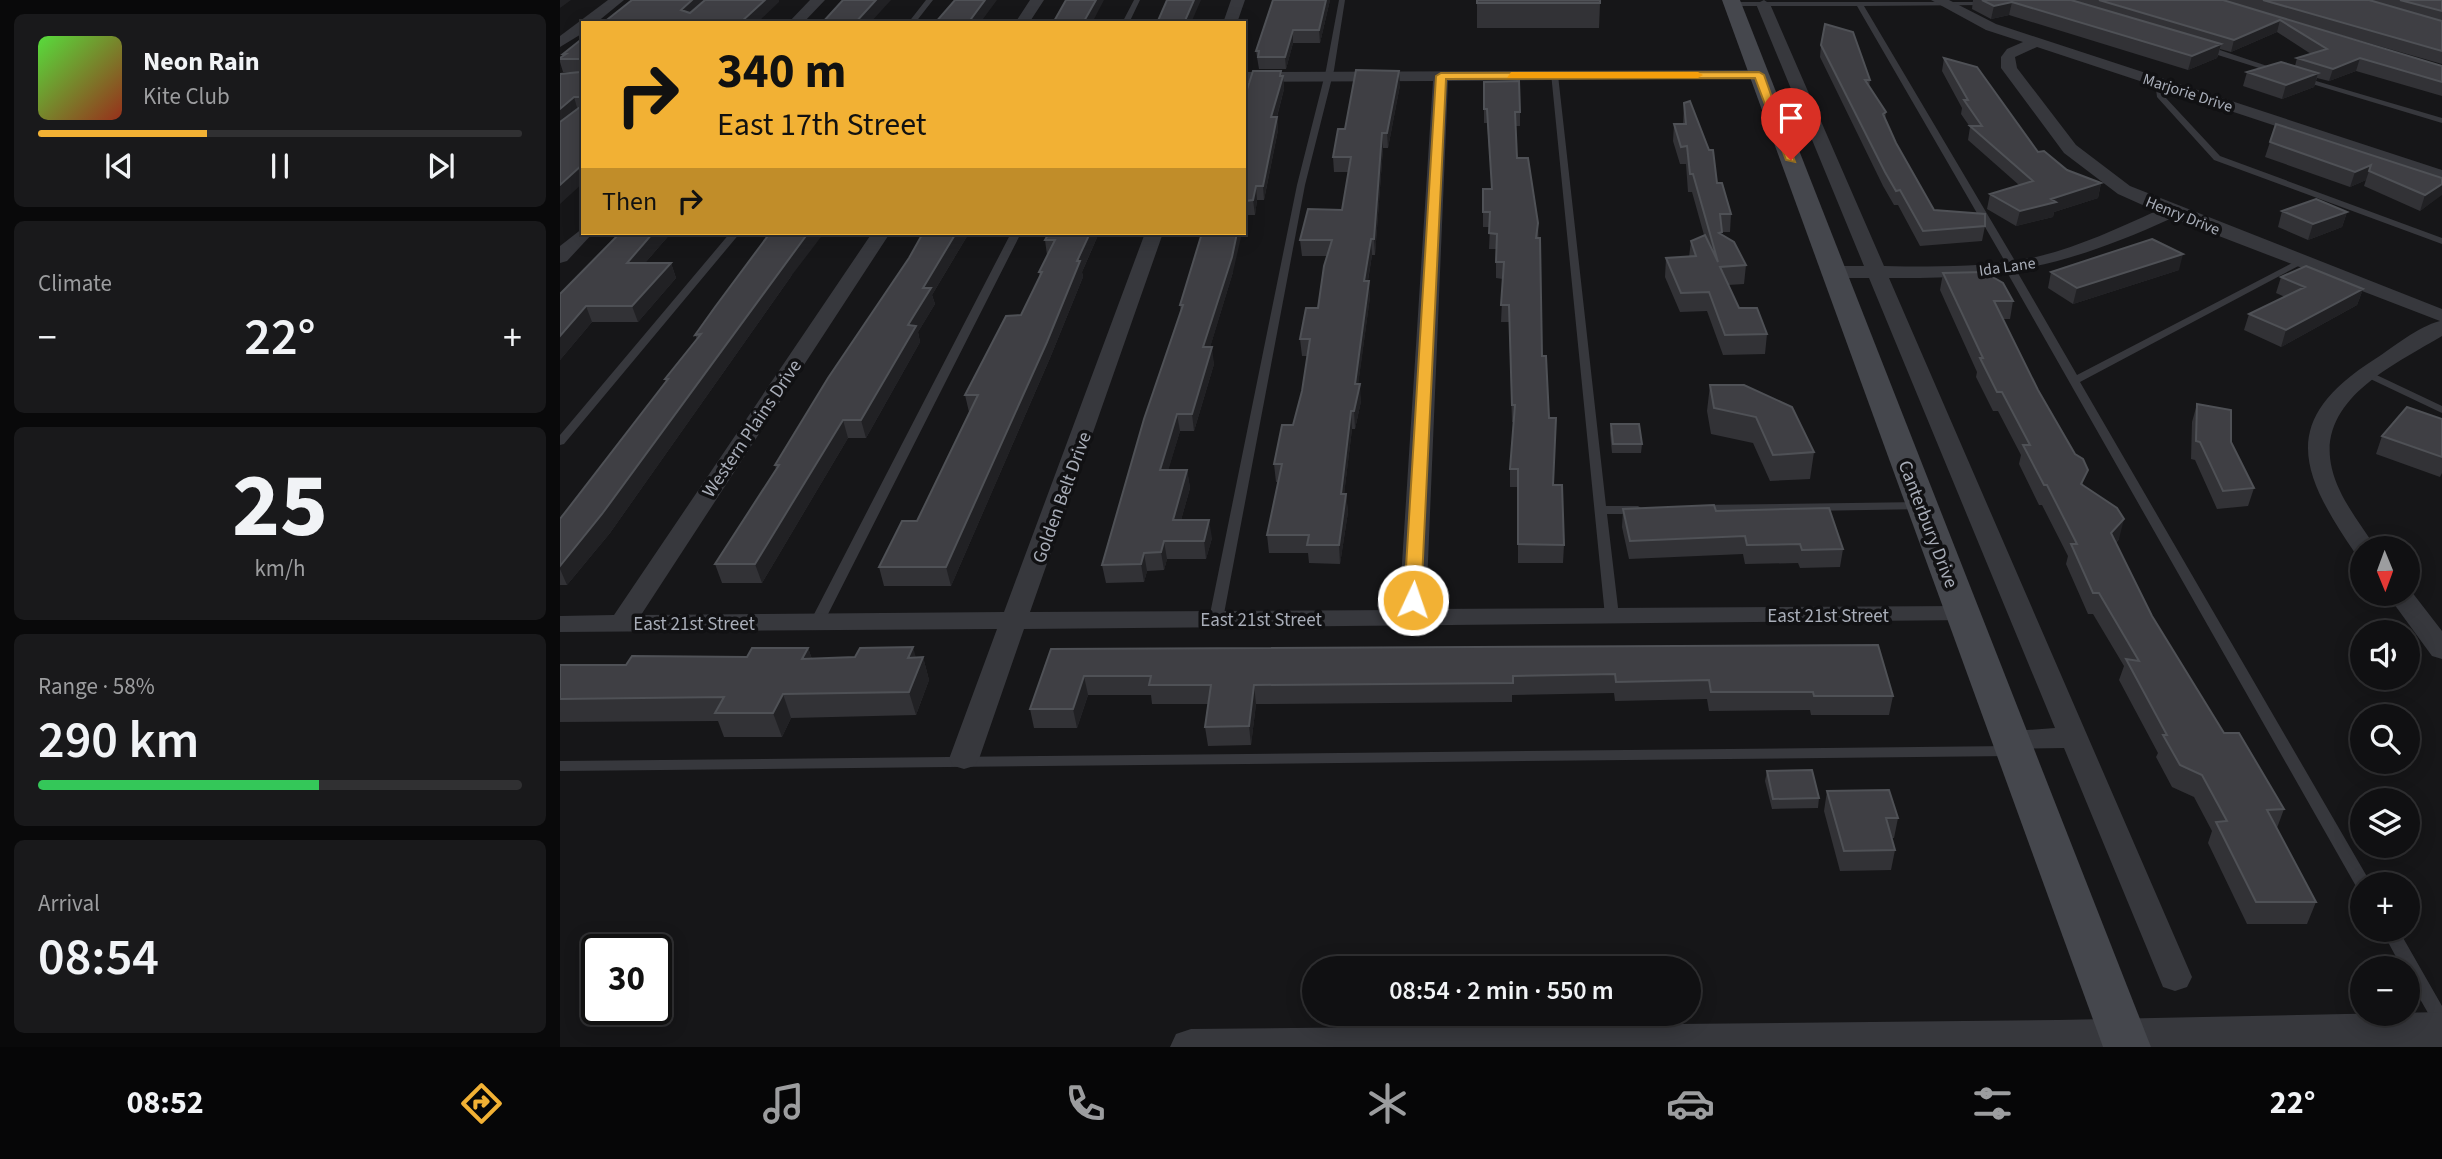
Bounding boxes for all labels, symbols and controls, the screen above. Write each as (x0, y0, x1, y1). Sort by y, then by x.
text: 340 m (717, 37, 846, 107)
text: Neon Rain (143, 43, 260, 80)
icon: right (602, 49, 693, 140)
street label: Marjorie Drive (2140, 68, 2235, 118)
text: Kite Club (143, 80, 230, 113)
pin (1761, 88, 1821, 160)
icon: arrive (1772, 99, 1810, 137)
text: East 17th Street (717, 102, 927, 148)
icon: previous (100, 147, 138, 185)
icon: pause (261, 147, 299, 185)
icon: next (422, 147, 460, 185)
icon: right (671, 182, 709, 220)
text: Then (602, 183, 657, 220)
street label: Henry Drive (2142, 191, 2223, 241)
street label: Ida Lane (1977, 252, 2037, 282)
text: Climate (38, 267, 112, 300)
text: 22° (244, 301, 316, 375)
text: − (38, 311, 57, 365)
text: + (503, 311, 522, 365)
street label: Western Plains Drive (696, 354, 809, 503)
street label: Golden Belt Drive (1026, 428, 1099, 567)
text: 25 (232, 442, 328, 571)
street label: Canterbury Drive (1891, 457, 1964, 592)
north arrow (2350, 536, 2420, 606)
map controls (2350, 536, 2420, 1026)
text: km/h (254, 552, 306, 585)
position arrow (1376, 563, 1450, 637)
street label: East 21st Street (1767, 603, 1889, 630)
street label: East 21st Street (1200, 607, 1322, 634)
street label: East 21st Street (633, 611, 755, 638)
button: sound (2350, 620, 2420, 690)
text: Range · 58% (38, 670, 155, 703)
text: 290 km (38, 704, 199, 778)
button: search (2350, 704, 2420, 774)
button: layers (2350, 788, 2420, 858)
button: + (2350, 872, 2420, 942)
text: Arrival (38, 887, 100, 920)
text: 08:54 (38, 921, 159, 995)
speed limit sign: 30 (581, 934, 672, 1025)
button: − (2350, 956, 2420, 1026)
text: 08:54 · 2 min · 550 m (1389, 972, 1614, 1009)
icon: directions (457, 1079, 506, 1128)
icon: music (759, 1079, 808, 1128)
icon: phone (1061, 1079, 1110, 1128)
icon: climate (1363, 1079, 1412, 1128)
icon: car (1666, 1079, 1715, 1128)
icon: filters (1968, 1079, 2017, 1128)
text: 08:52 (127, 1080, 204, 1126)
text: 22° (2270, 1080, 2315, 1126)

